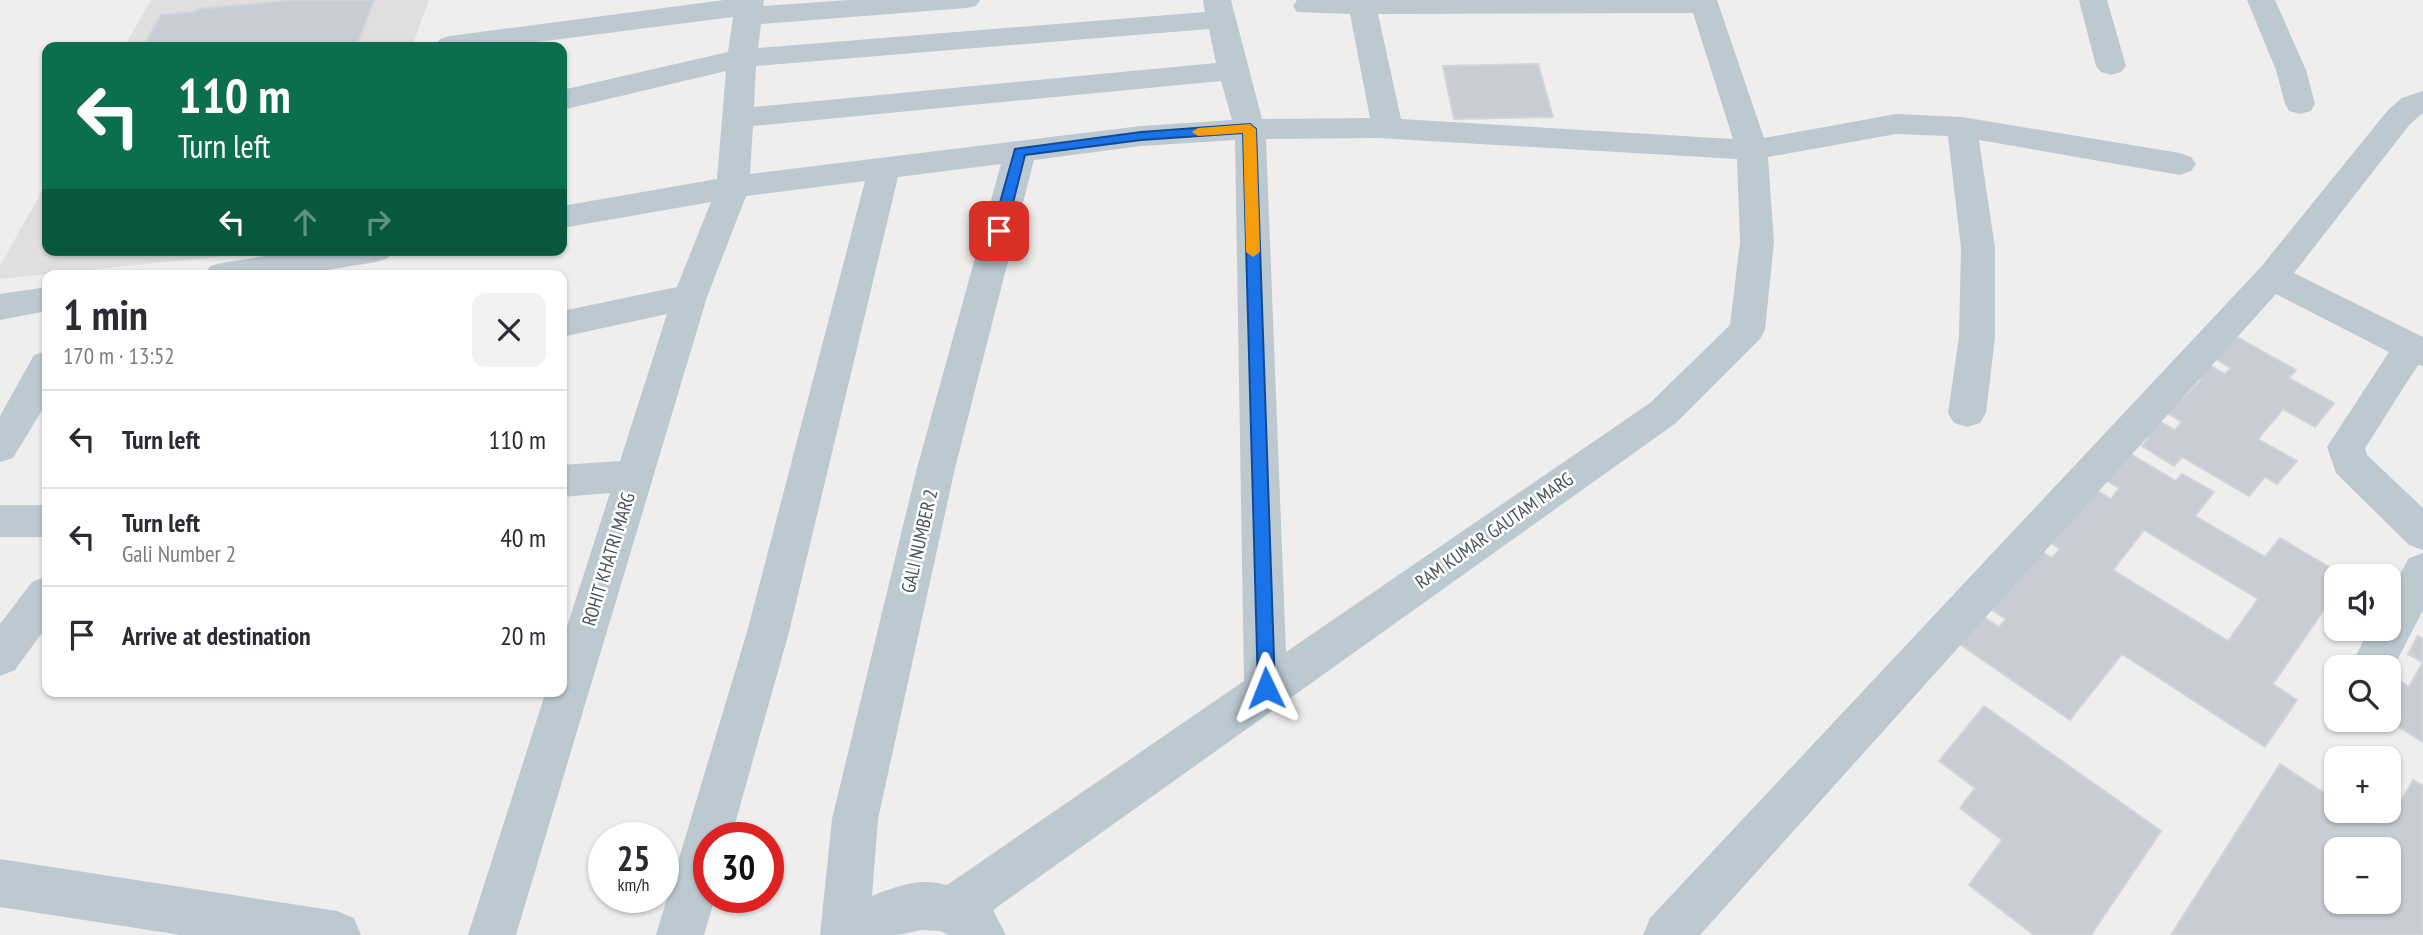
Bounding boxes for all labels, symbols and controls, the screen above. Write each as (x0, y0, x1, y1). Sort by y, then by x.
text: 110 m (178, 63, 291, 127)
icon: left (63, 70, 154, 161)
text: Turn left (178, 125, 270, 167)
pin (969, 201, 1029, 261)
icon: left (213, 203, 251, 241)
icon: ahead (286, 203, 324, 241)
icon: right (359, 203, 397, 241)
icon: arrive (980, 212, 1018, 250)
text: 1 min (63, 287, 148, 342)
button: close (472, 293, 546, 367)
text: 170 m · 13:52 (63, 341, 175, 370)
icon: left (63, 420, 101, 458)
text: Turn left (122, 423, 200, 456)
text: 110 m (488, 423, 546, 456)
street label: RAM KUMAR GAUTAM MARG (1410, 467, 1578, 593)
street label: GALI NUMBER 2 (895, 487, 943, 595)
street label: ROHIT KHATRI MARG (576, 489, 640, 629)
text: Turn left (122, 506, 200, 539)
icon: left (63, 518, 101, 556)
text: 40 m (500, 521, 546, 554)
text: Gali Number 2 (122, 539, 236, 568)
map controls (2324, 564, 2401, 914)
button: sound (2324, 564, 2401, 641)
icon: arrive (63, 616, 101, 654)
text: Arrive at destination (122, 619, 311, 652)
text: 20 m (500, 619, 546, 652)
position arrow (1229, 651, 1303, 725)
button: search (2324, 655, 2401, 732)
button: + (2324, 746, 2401, 823)
speed limit sign: 30 (693, 822, 784, 913)
text: 25 (617, 835, 650, 881)
button: − (2324, 837, 2401, 914)
text: km/h (618, 873, 649, 896)

